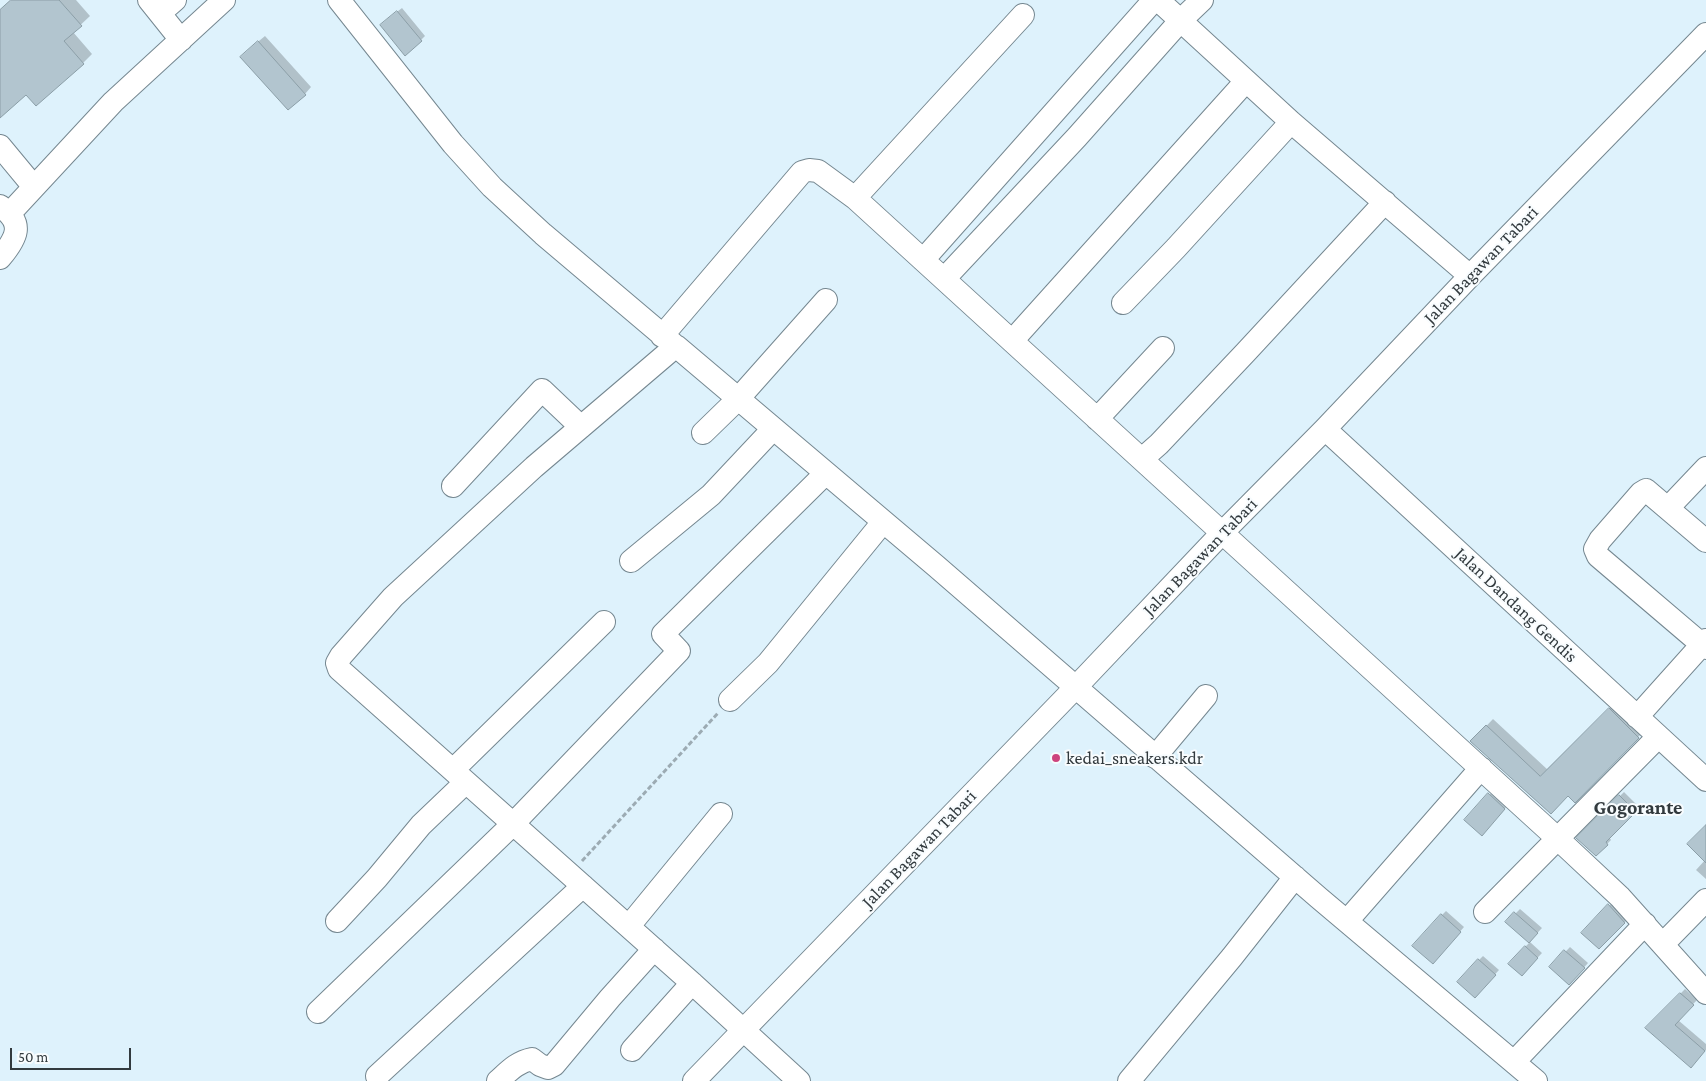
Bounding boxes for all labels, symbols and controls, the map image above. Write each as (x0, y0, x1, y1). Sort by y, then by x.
street label: Jalan Bagawan Tabari (1419, 202, 1543, 328)
street label: Jalan Bagawan Tabari (1138, 494, 1262, 620)
street label: Jalan Dandang Gendis (1450, 543, 1582, 667)
place label: kedai_sneakers.kdr (1066, 747, 1203, 769)
marker: kedai_sneakers.kdr (1050, 752, 1062, 764)
street label: Jalan Bagawan Tabari (857, 786, 981, 912)
district label: Gogorante (1594, 796, 1682, 820)
scale bar (12, 1038, 134, 1070)
text: 50 m (18, 1049, 48, 1065)

